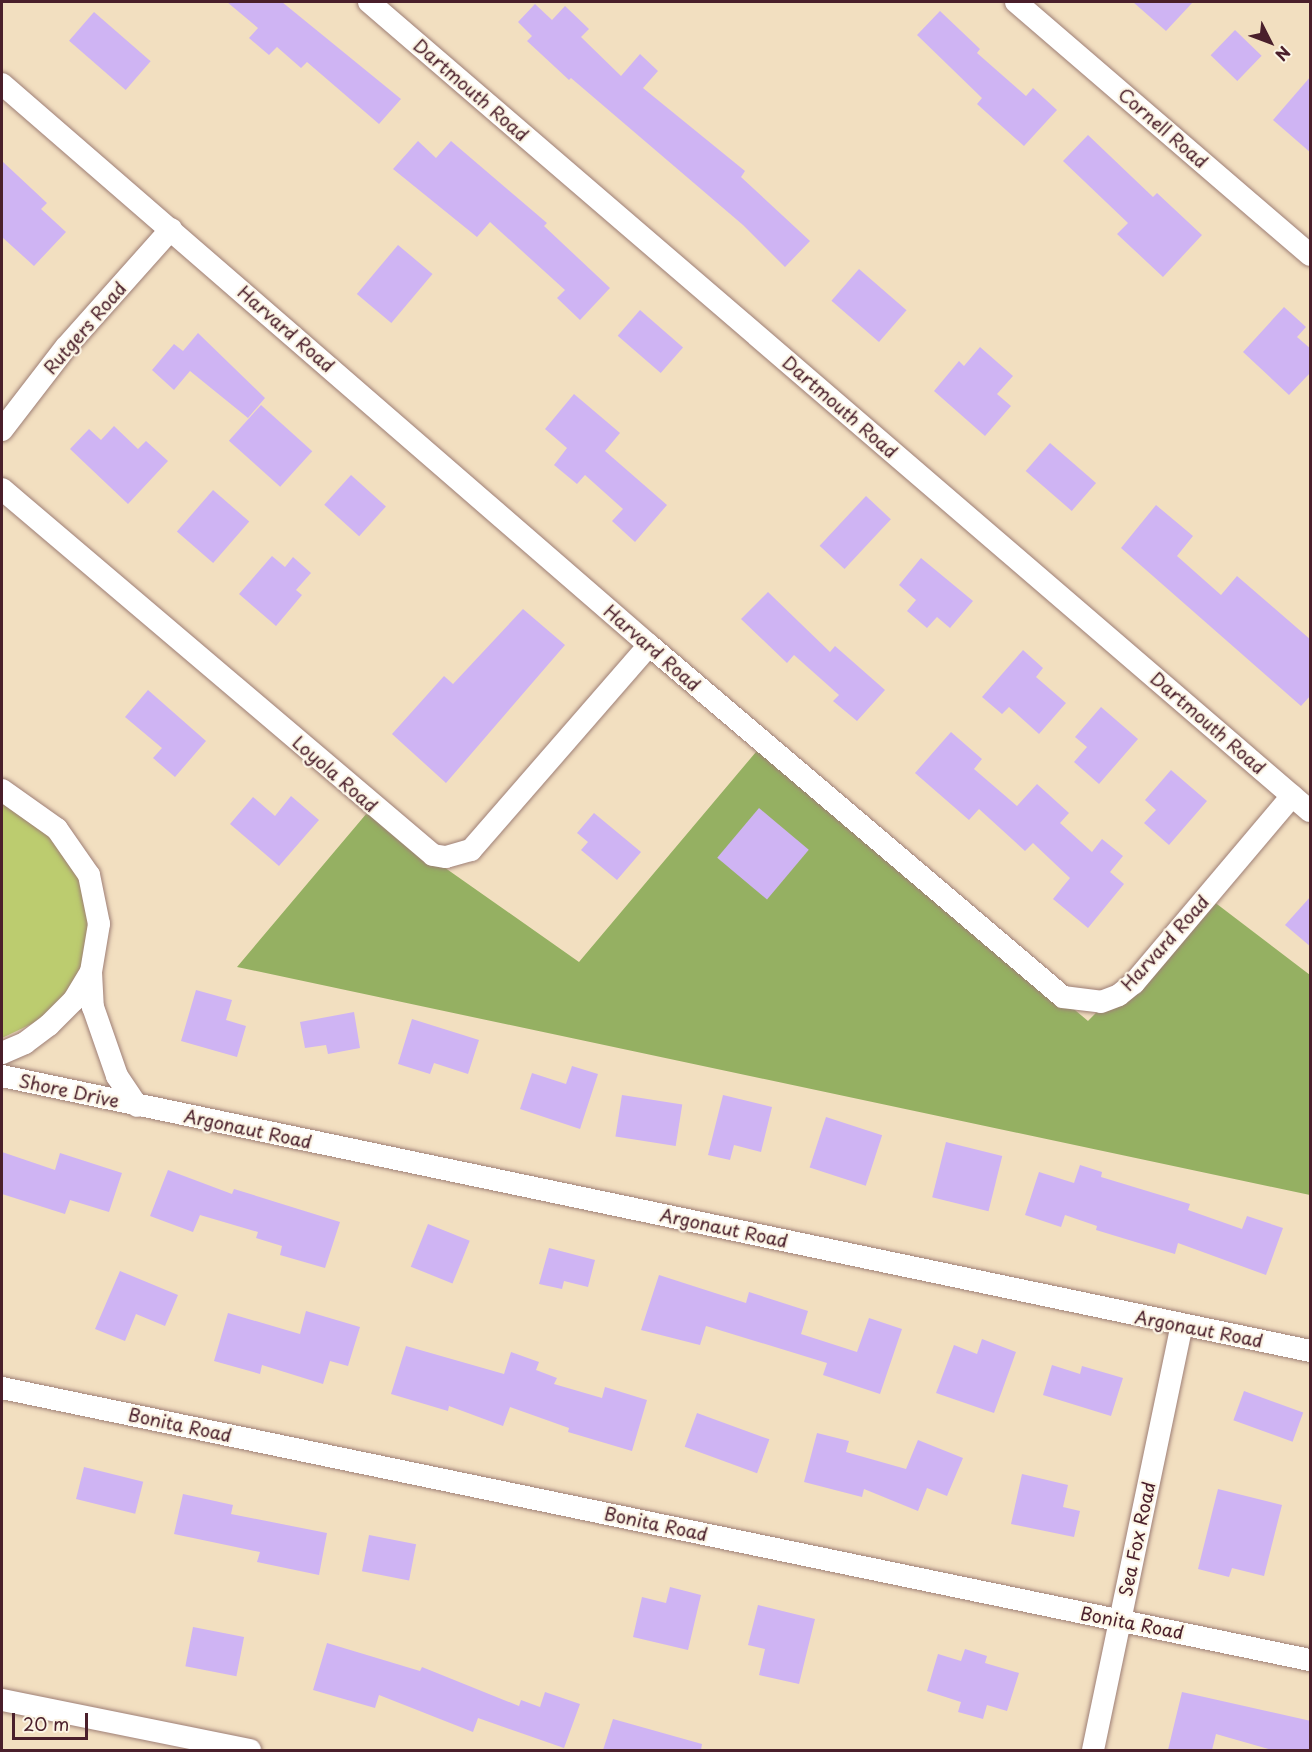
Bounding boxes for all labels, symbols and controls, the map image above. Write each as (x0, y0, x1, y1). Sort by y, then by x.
north arrow (1240, 12, 1300, 72)
street label: Dartmouth Road (409, 34, 533, 146)
text: N (1270, 41, 1297, 67)
street label: Cornell Road (1114, 83, 1212, 173)
street label: Rutgers Road (39, 277, 131, 379)
street label: Harvard Road (233, 281, 339, 377)
street label: Dartmouth Road (778, 351, 902, 463)
street label: Harvard Road (599, 600, 705, 696)
street label: Dartmouth Road (1146, 667, 1270, 779)
street label: Loyola Road (288, 731, 382, 817)
street label: Harvard Road (1116, 891, 1214, 995)
street label: Shore Drive (17, 1070, 121, 1112)
street label: Argonaut Road (182, 1105, 314, 1153)
street label: Argonaut Road (658, 1204, 790, 1252)
street label: Argonaut Road (1133, 1306, 1265, 1352)
street label: Bonita Road (126, 1403, 234, 1447)
street label: Sea Fox Road (1114, 1480, 1160, 1598)
street label: Bonita Road (602, 1502, 710, 1546)
street label: Bonita Road (1078, 1602, 1186, 1644)
scale bar (15, 1701, 92, 1739)
text: 20 m (23, 1710, 69, 1737)

